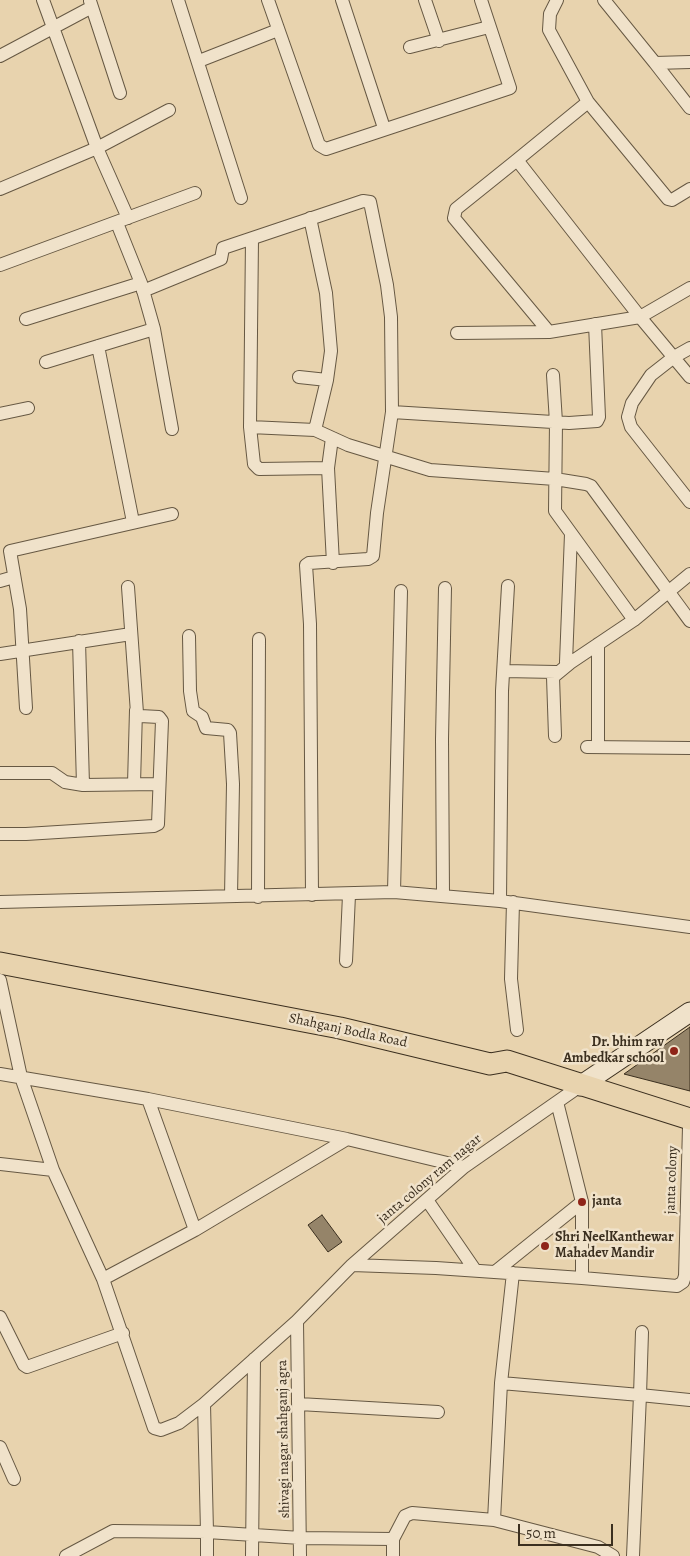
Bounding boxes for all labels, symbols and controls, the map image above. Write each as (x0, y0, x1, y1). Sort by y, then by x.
street label: Shahganj Bodla Road (287, 1010, 409, 1052)
place label: Dr. bhim rav Ambedkar school (563, 1035, 664, 1068)
marker: Dr. bhim rav Ambedkar school (668, 1045, 680, 1057)
street label: janta colony ram nagar (375, 1131, 485, 1227)
street label: janta colony (662, 1146, 682, 1214)
place label: janta (592, 1194, 622, 1210)
marker: janta (576, 1196, 588, 1208)
place label: Shri NeelKanthewar Mahadev Mandir (555, 1230, 674, 1262)
marker: Shri NeelKanthewar Mahadev Mandir (539, 1240, 551, 1252)
street label: shivagi nagar shahganj agra (274, 1360, 294, 1518)
scale bar (520, 1514, 615, 1546)
text: 50 m (526, 1523, 556, 1543)

